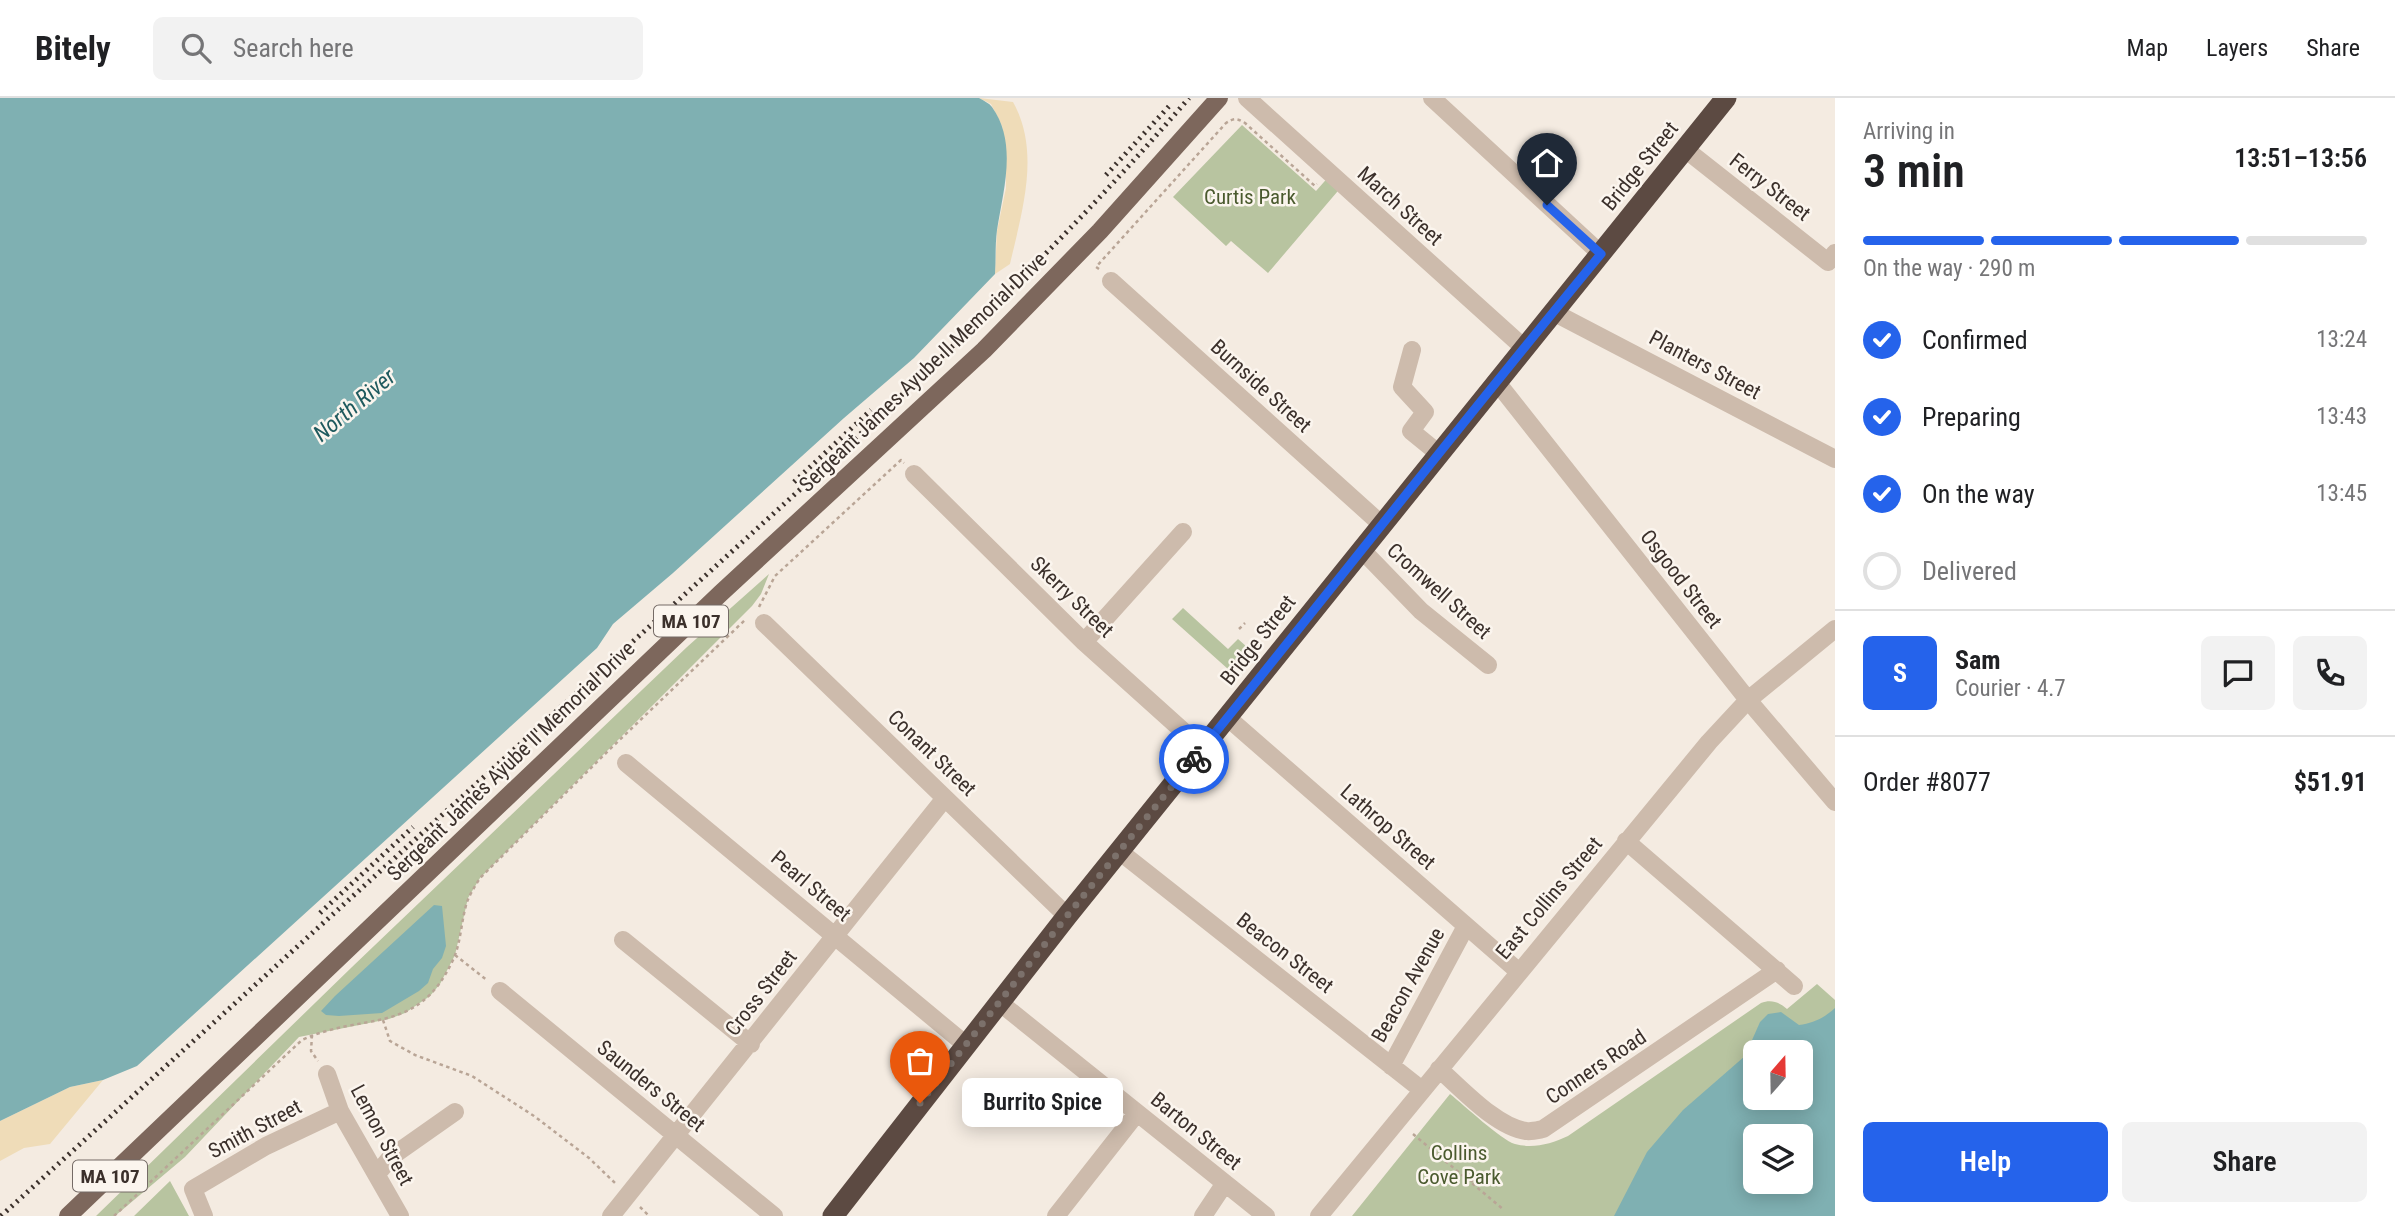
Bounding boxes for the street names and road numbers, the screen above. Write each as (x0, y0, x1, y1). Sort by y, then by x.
street label: Bridge Street (1597, 117, 1683, 215)
street label: Ferry Street (1725, 148, 1815, 226)
street label: March Street (1353, 162, 1447, 250)
street label: Sergeant James Ayube II Memorial Drive (794, 247, 1052, 497)
street label: Planters Street (1645, 326, 1765, 404)
street label: Burnside Street (1206, 335, 1316, 437)
street label: Osgood Street (1635, 525, 1727, 633)
street label: Cromwell Street (1382, 538, 1496, 644)
street label: Skerry Street (1026, 552, 1118, 642)
street label: Bridge Street (1216, 590, 1300, 690)
road number: MA 107 (654, 606, 728, 636)
street label: Sergeant James Ayube II Memorial Drive (382, 636, 640, 886)
street label: Conant Street (883, 705, 981, 801)
street label: Lathrop Street (1336, 779, 1440, 875)
street label: East Collins Street (1491, 832, 1607, 964)
street label: Pearl Street (766, 846, 856, 926)
street label: Beacon Street (1232, 908, 1338, 998)
street label: Beacon Avenue (1367, 923, 1449, 1046)
street label: Cross Street (720, 945, 802, 1041)
street label: Conners Road (1541, 1025, 1651, 1109)
street label: Saunders Street (592, 1035, 710, 1137)
street label: Lemon Street (345, 1081, 419, 1189)
street label: Barton Street (1146, 1087, 1246, 1175)
street label: Smith Street (204, 1094, 306, 1164)
road number: MA 107 (73, 1160, 147, 1192)

